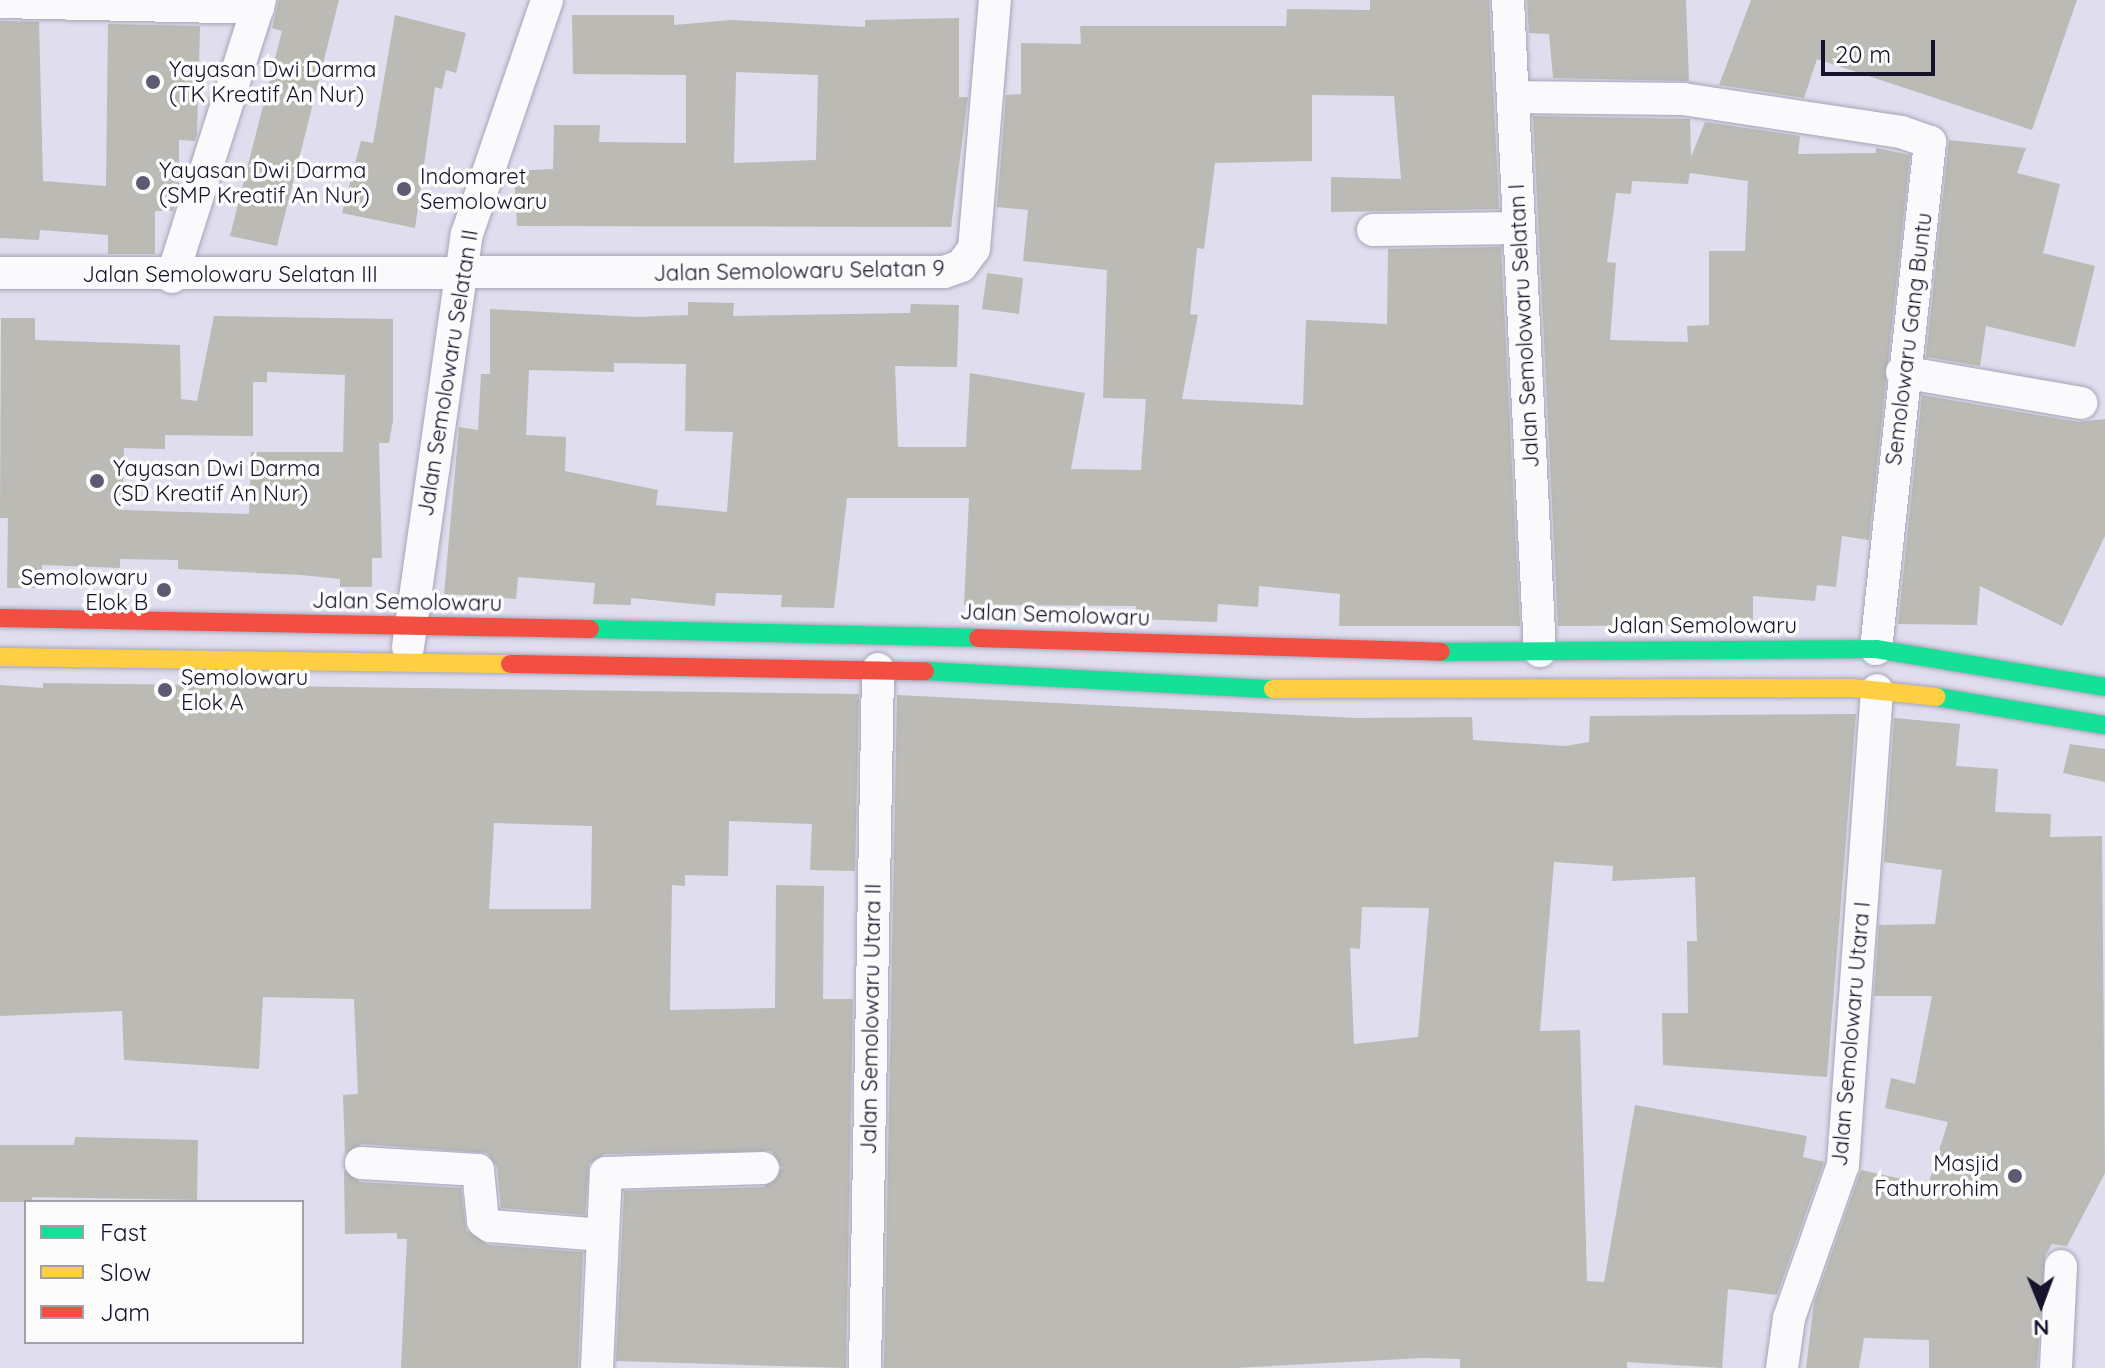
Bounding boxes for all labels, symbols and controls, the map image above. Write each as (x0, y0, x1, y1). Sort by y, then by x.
scale bar (1825, 24, 1939, 74)
text: 20 m (1835, 39, 1891, 69)
place label: Yayasan Dwi Darma (TK Kreatif An Nur) (169, 56, 376, 108)
marker: Yayasan Dwi Darma (TK Kreatif An Nur) (144, 73, 162, 91)
place label: Yayasan Dwi Darma (SMP Kreatif An Nur) (159, 157, 370, 208)
place label: Indomaret Semolowaru (420, 163, 547, 214)
marker: Yayasan Dwi Darma (SMP Kreatif An Nur) (134, 174, 152, 192)
marker: Indomaret Semolowaru (395, 180, 413, 198)
street label: Jalan Semolowaru Selatan I (1503, 183, 1545, 469)
street label: Semolowaru Gang Buntu (1880, 211, 1938, 467)
street label: Jalan Semolowaru Selatan II (412, 228, 484, 518)
street label: Jalan Semolowaru Selatan 9 (653, 255, 945, 287)
street label: Jalan Semolowaru Selatan III (82, 262, 378, 288)
place label: Yayasan Dwi Darma (SD Kreatif An Nur) (113, 455, 320, 506)
marker: Yayasan Dwi Darma (SD Kreatif An Nur) (88, 472, 106, 490)
place label: Semolowaru Elok B (21, 564, 148, 616)
marker: Semolowaru Elok B (155, 581, 173, 599)
street label: Jalan Semolowaru (312, 587, 502, 617)
street label: Jalan Semolowaru (959, 598, 1151, 632)
street label: Jalan Semolowaru (1607, 613, 1797, 639)
place label: Semolowaru Elok A (181, 664, 308, 716)
marker: Semolowaru Elok A (156, 681, 174, 699)
street label: Jalan Semolowaru Utara II (855, 883, 887, 1155)
street label: Jalan Semolowaru Utara I (1826, 900, 1876, 1168)
place label: Masjid Fathurrohim (1874, 1150, 1999, 1202)
marker: Masjid Fathurrohim (2006, 1167, 2024, 1185)
legend (24, 1200, 304, 1344)
text: Fast (100, 1217, 147, 1247)
text: Slow (100, 1257, 151, 1287)
north arrow (2001, 1264, 2081, 1344)
text: Jam (100, 1297, 150, 1327)
text: N (2033, 1314, 2050, 1342)

